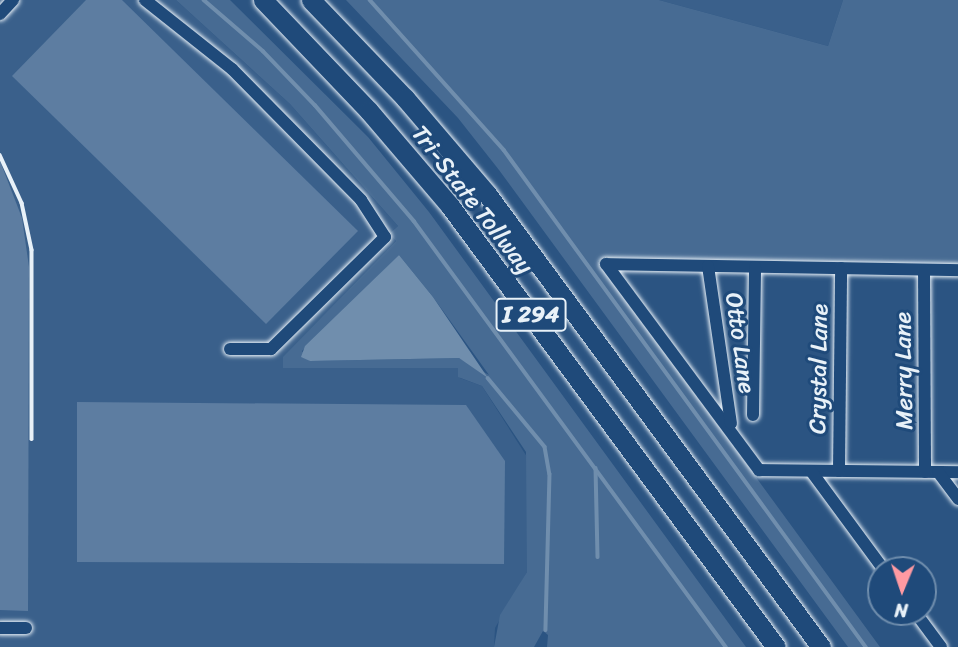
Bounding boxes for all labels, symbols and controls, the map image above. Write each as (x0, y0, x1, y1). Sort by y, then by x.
street label: Tri-State Tollway (405, 119, 539, 281)
street label: Otto Lane (719, 290, 761, 396)
road number: I 294 (494, 296, 568, 334)
street label: Crystal Lane (803, 303, 835, 435)
street label: Merry Lane (889, 311, 919, 431)
north arrow (867, 556, 937, 626)
text: N (894, 594, 908, 627)

